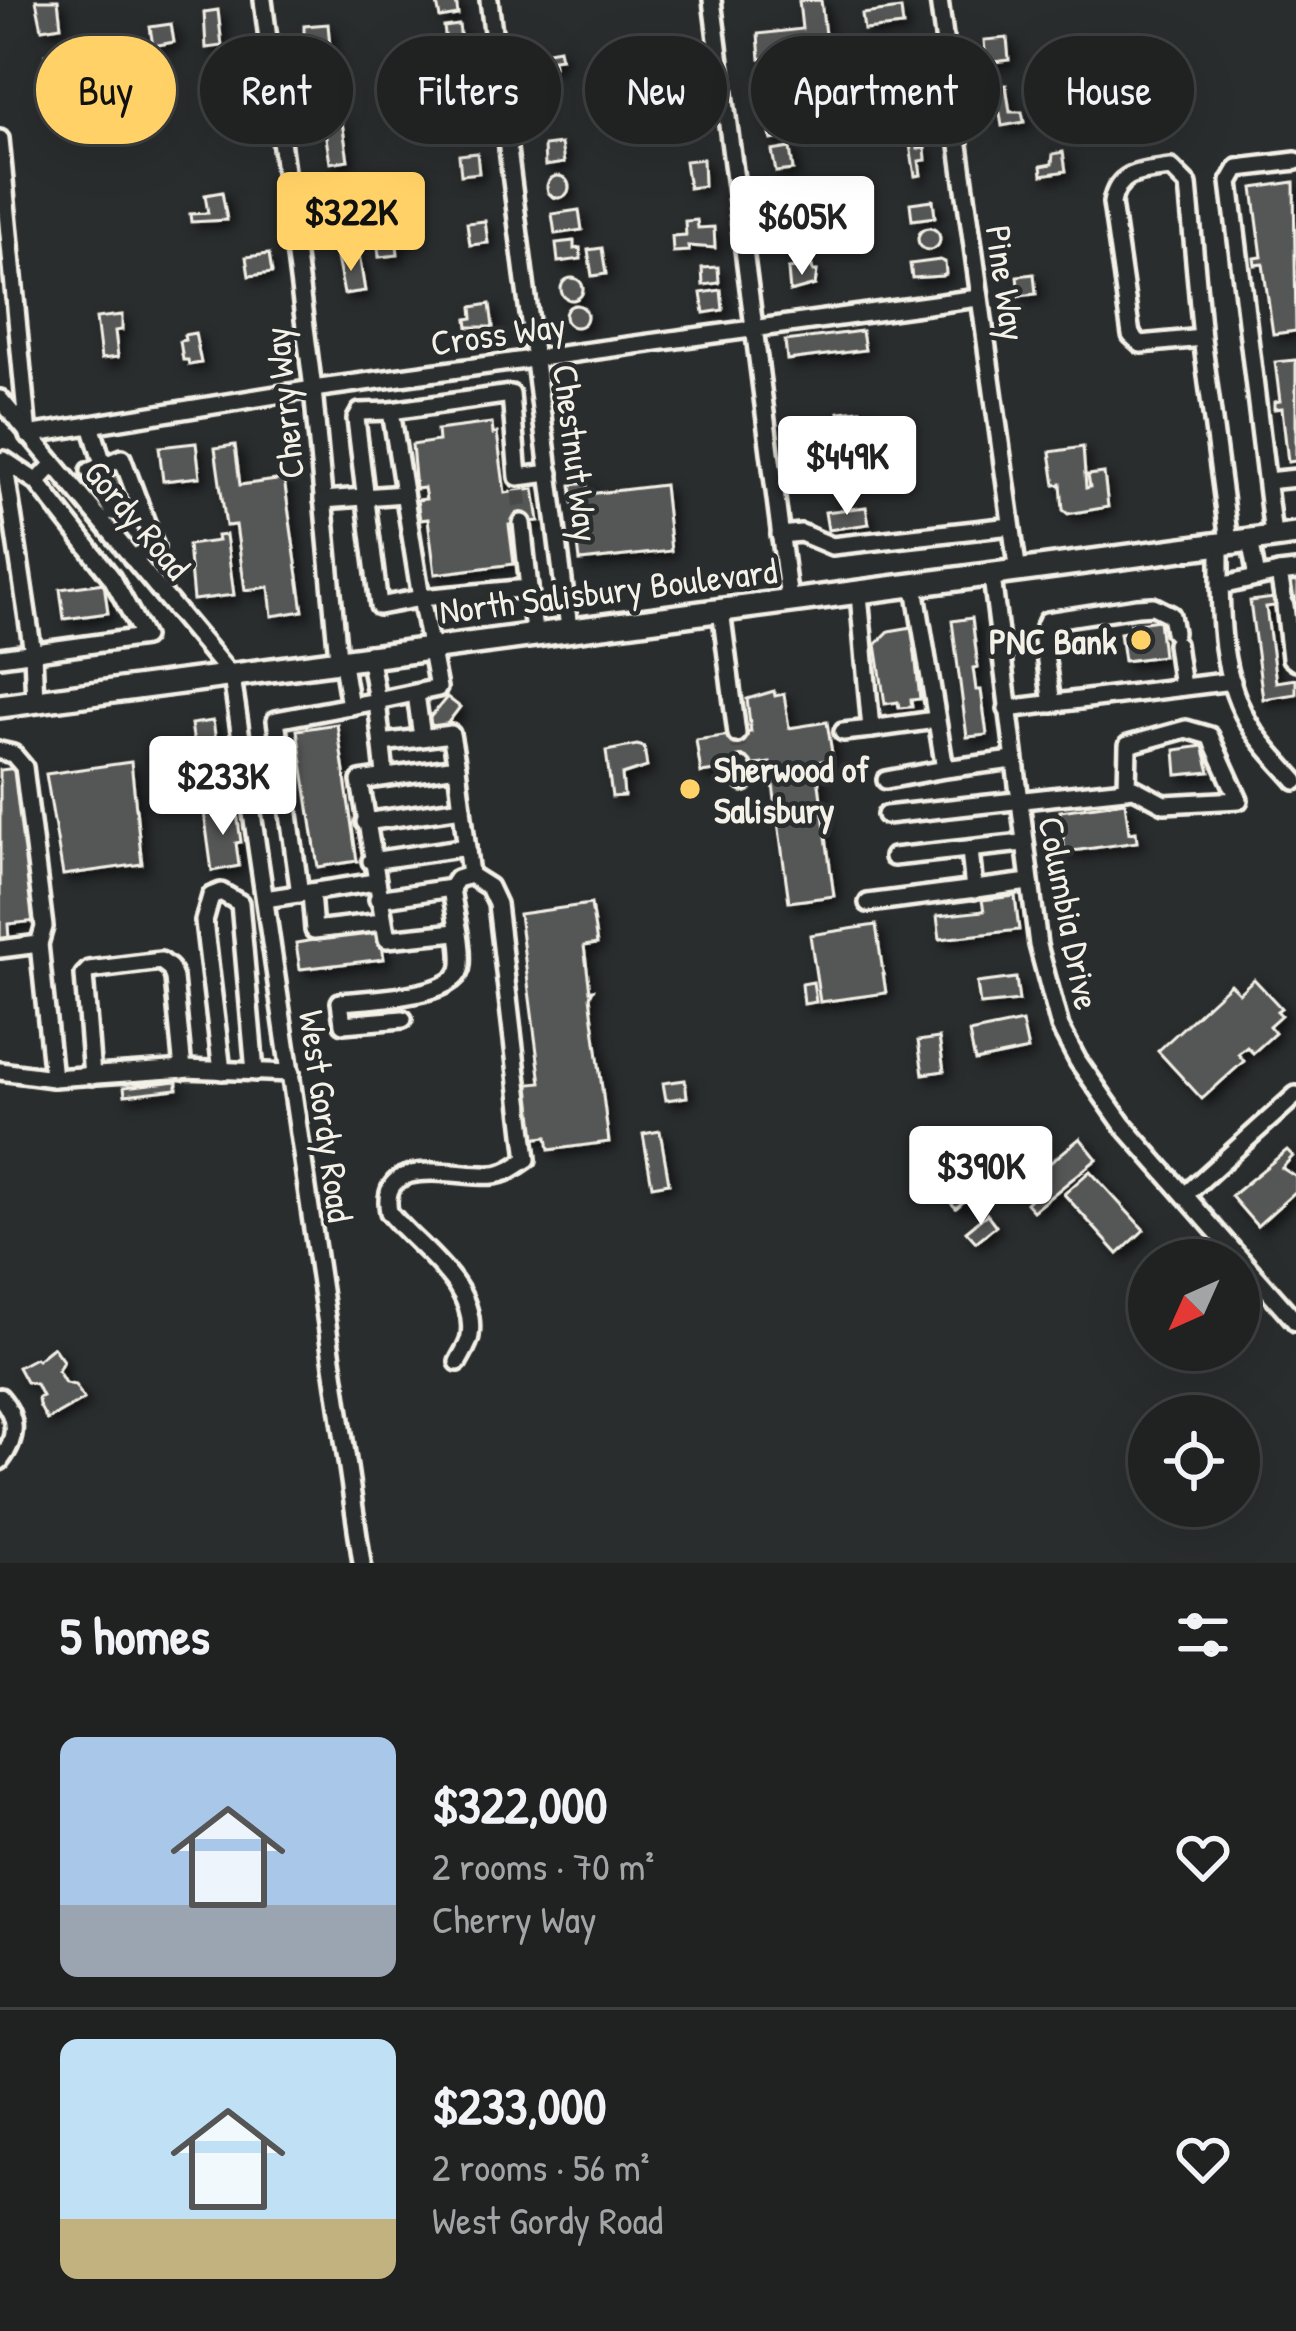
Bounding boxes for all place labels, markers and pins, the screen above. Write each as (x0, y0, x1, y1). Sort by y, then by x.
pin: $322K (267, 172, 435, 274)
pin: $605K (718, 176, 886, 278)
pin: $449K (763, 416, 931, 518)
place label: PNC Bank (989, 616, 1117, 665)
marker: PNC Bank (1128, 627, 1154, 653)
pin: $233K (139, 736, 307, 838)
place label: Sherwood of Salisbury (714, 744, 870, 835)
marker: Sherwood of Salisbury (677, 776, 703, 802)
pin: $390K (897, 1126, 1065, 1228)

